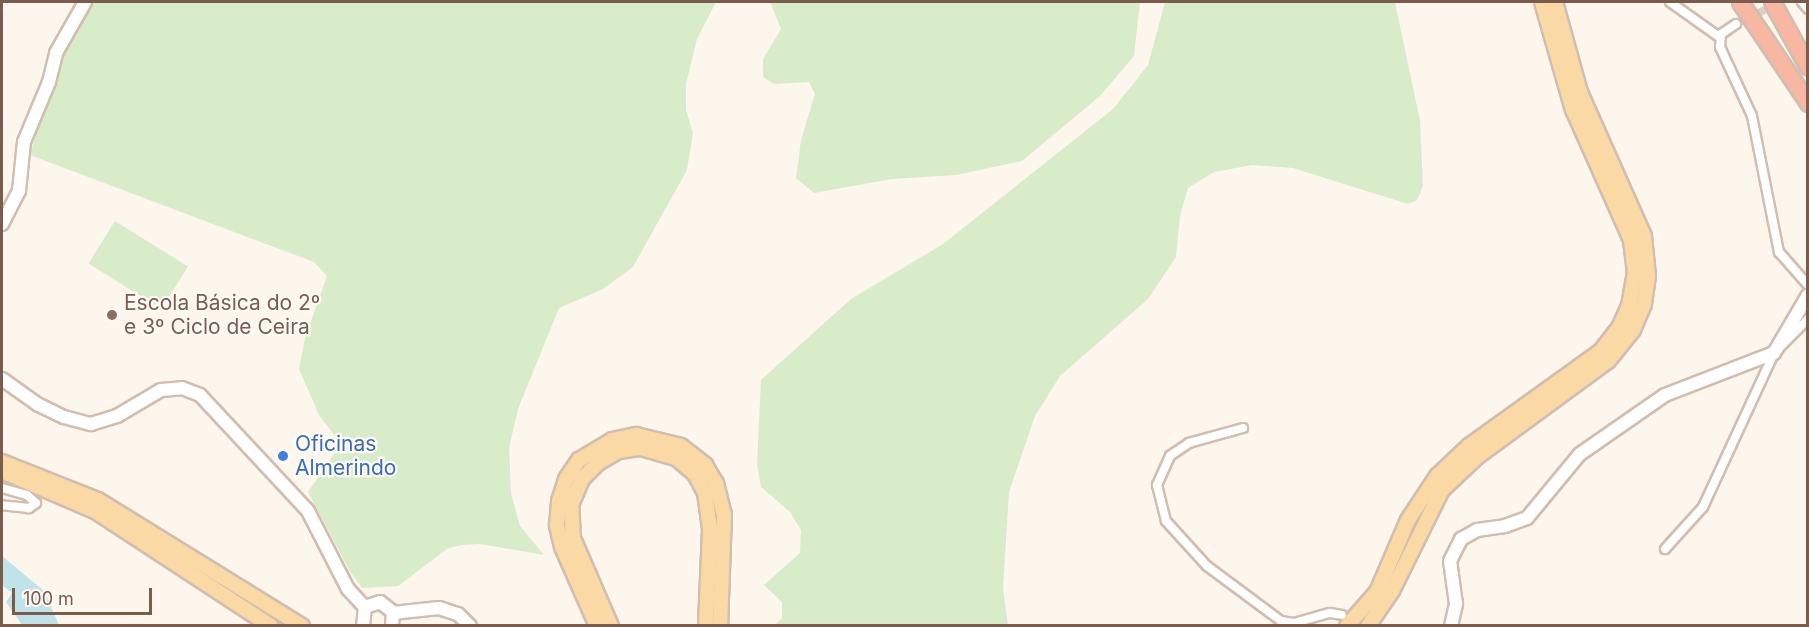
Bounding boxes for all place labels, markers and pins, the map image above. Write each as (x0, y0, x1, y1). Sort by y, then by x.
place label: Escola Básica do 2º e 3º Ciclo de Ceira (124, 290, 320, 340)
marker: Escola Básica do 2º e 3º Ciclo de Ceira (105, 308, 119, 322)
place label: Oficinas Almerindo (295, 431, 396, 481)
marker: Oficinas Almerindo (276, 449, 290, 463)

